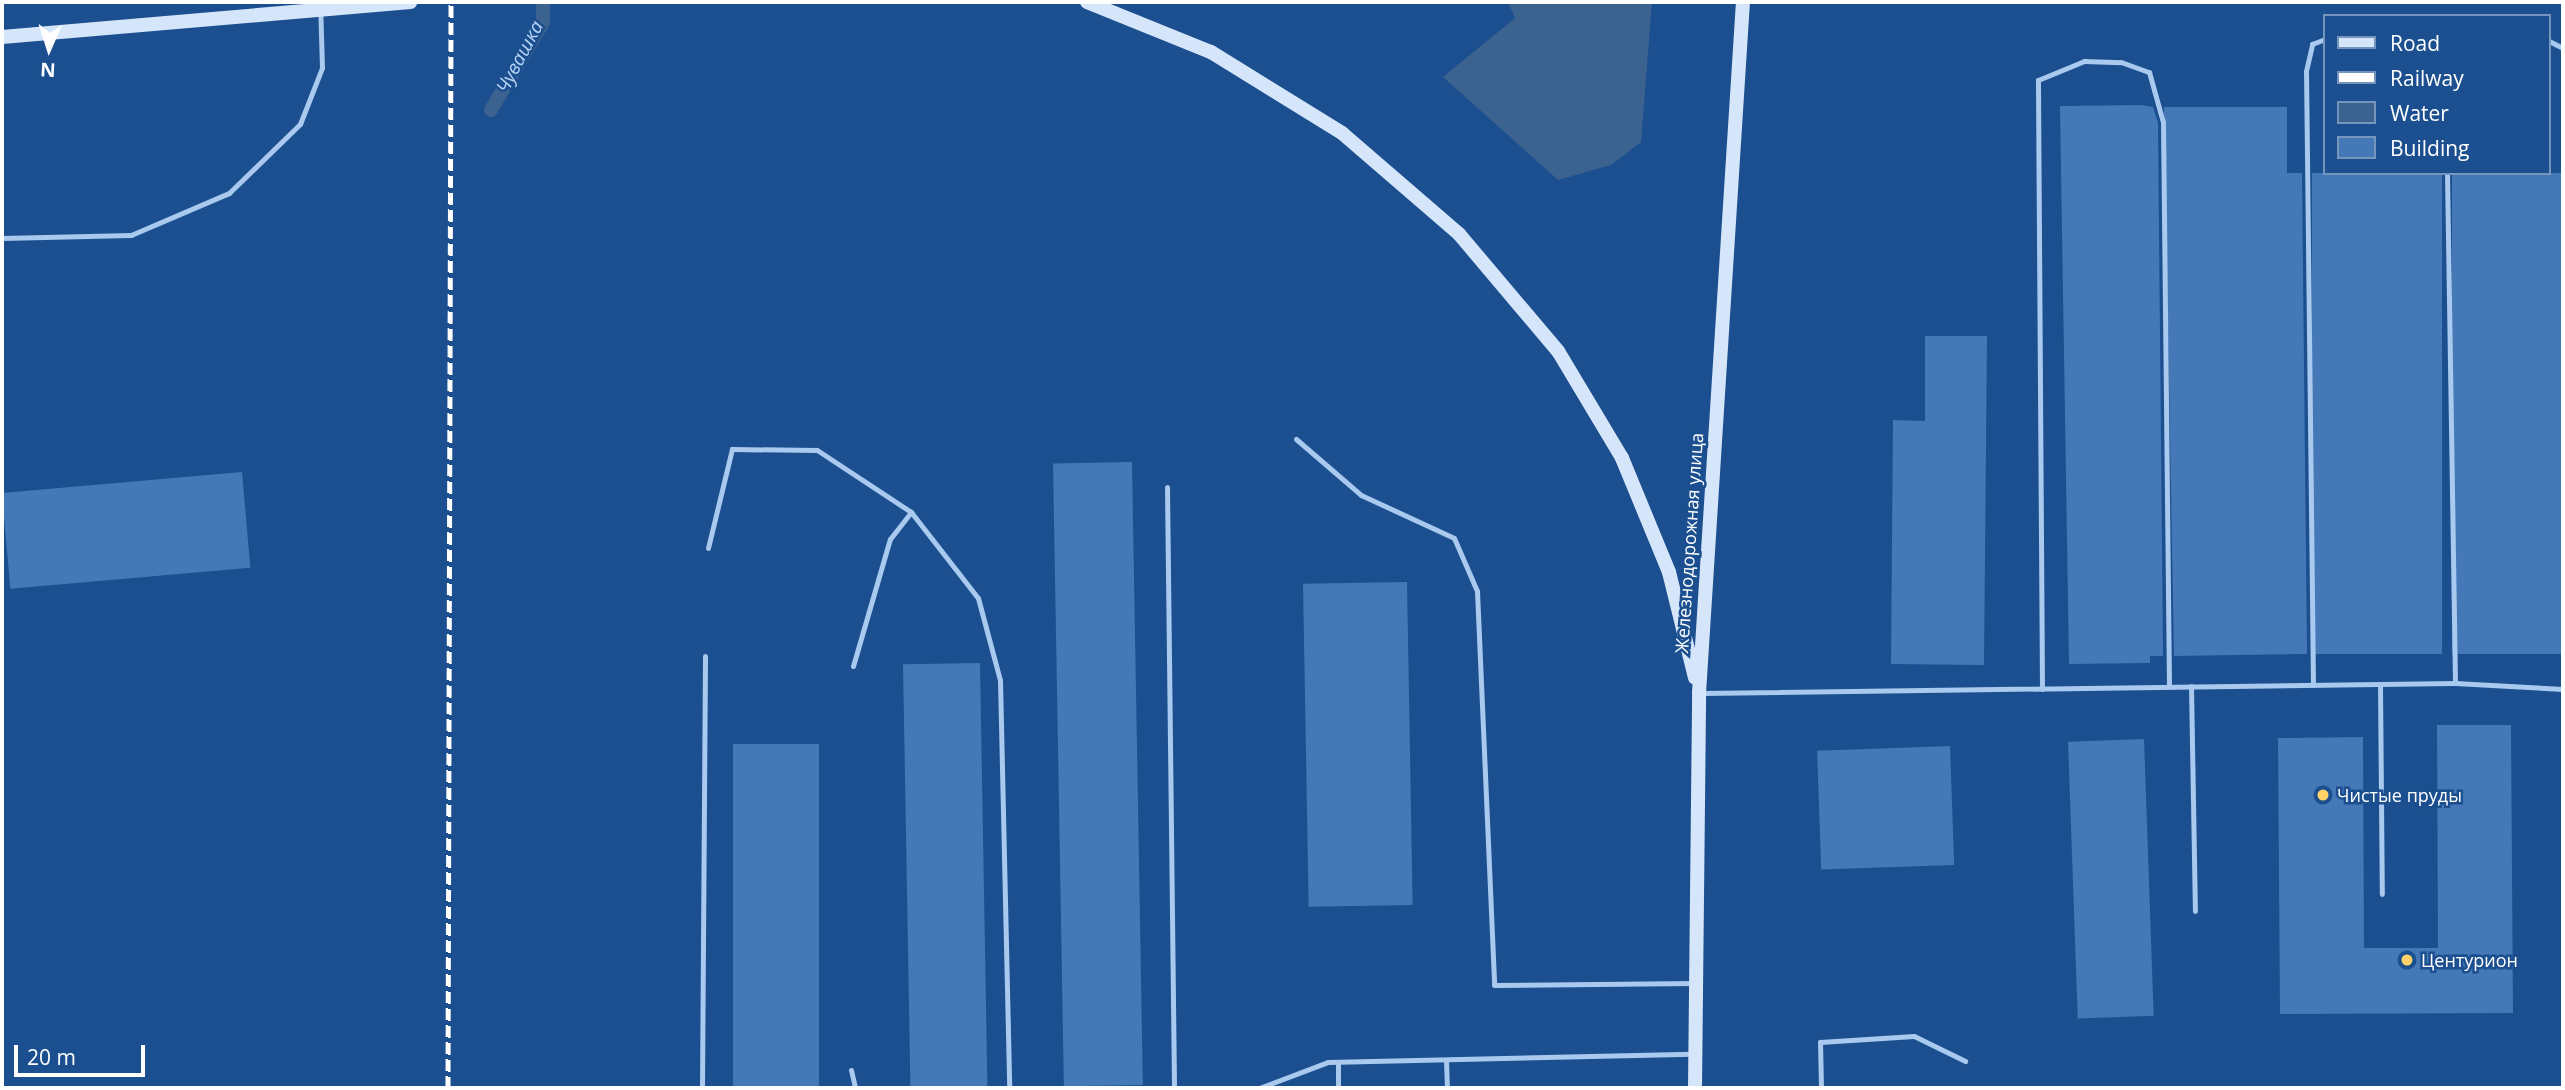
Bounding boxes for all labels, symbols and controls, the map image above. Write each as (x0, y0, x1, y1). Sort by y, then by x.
north arrow (14, 14, 84, 84)
legend (2324, 14, 2551, 175)
water label: Чувашка (492, 17, 548, 97)
text: Road (2390, 29, 2440, 57)
text: N (40, 57, 56, 83)
text: Railway (2390, 64, 2464, 92)
text: Water (2390, 99, 2449, 127)
text: Building (2390, 134, 2469, 162)
street label: Железнодорожная улица (1671, 432, 1707, 654)
place label: Чистые пруды (2337, 784, 2462, 806)
marker: Чистые пруды (2315, 787, 2331, 803)
place label: Центурион (2421, 949, 2518, 971)
marker: Центурион (2399, 952, 2415, 968)
scale bar (18, 1030, 149, 1074)
text: 20 m (27, 1043, 76, 1071)

